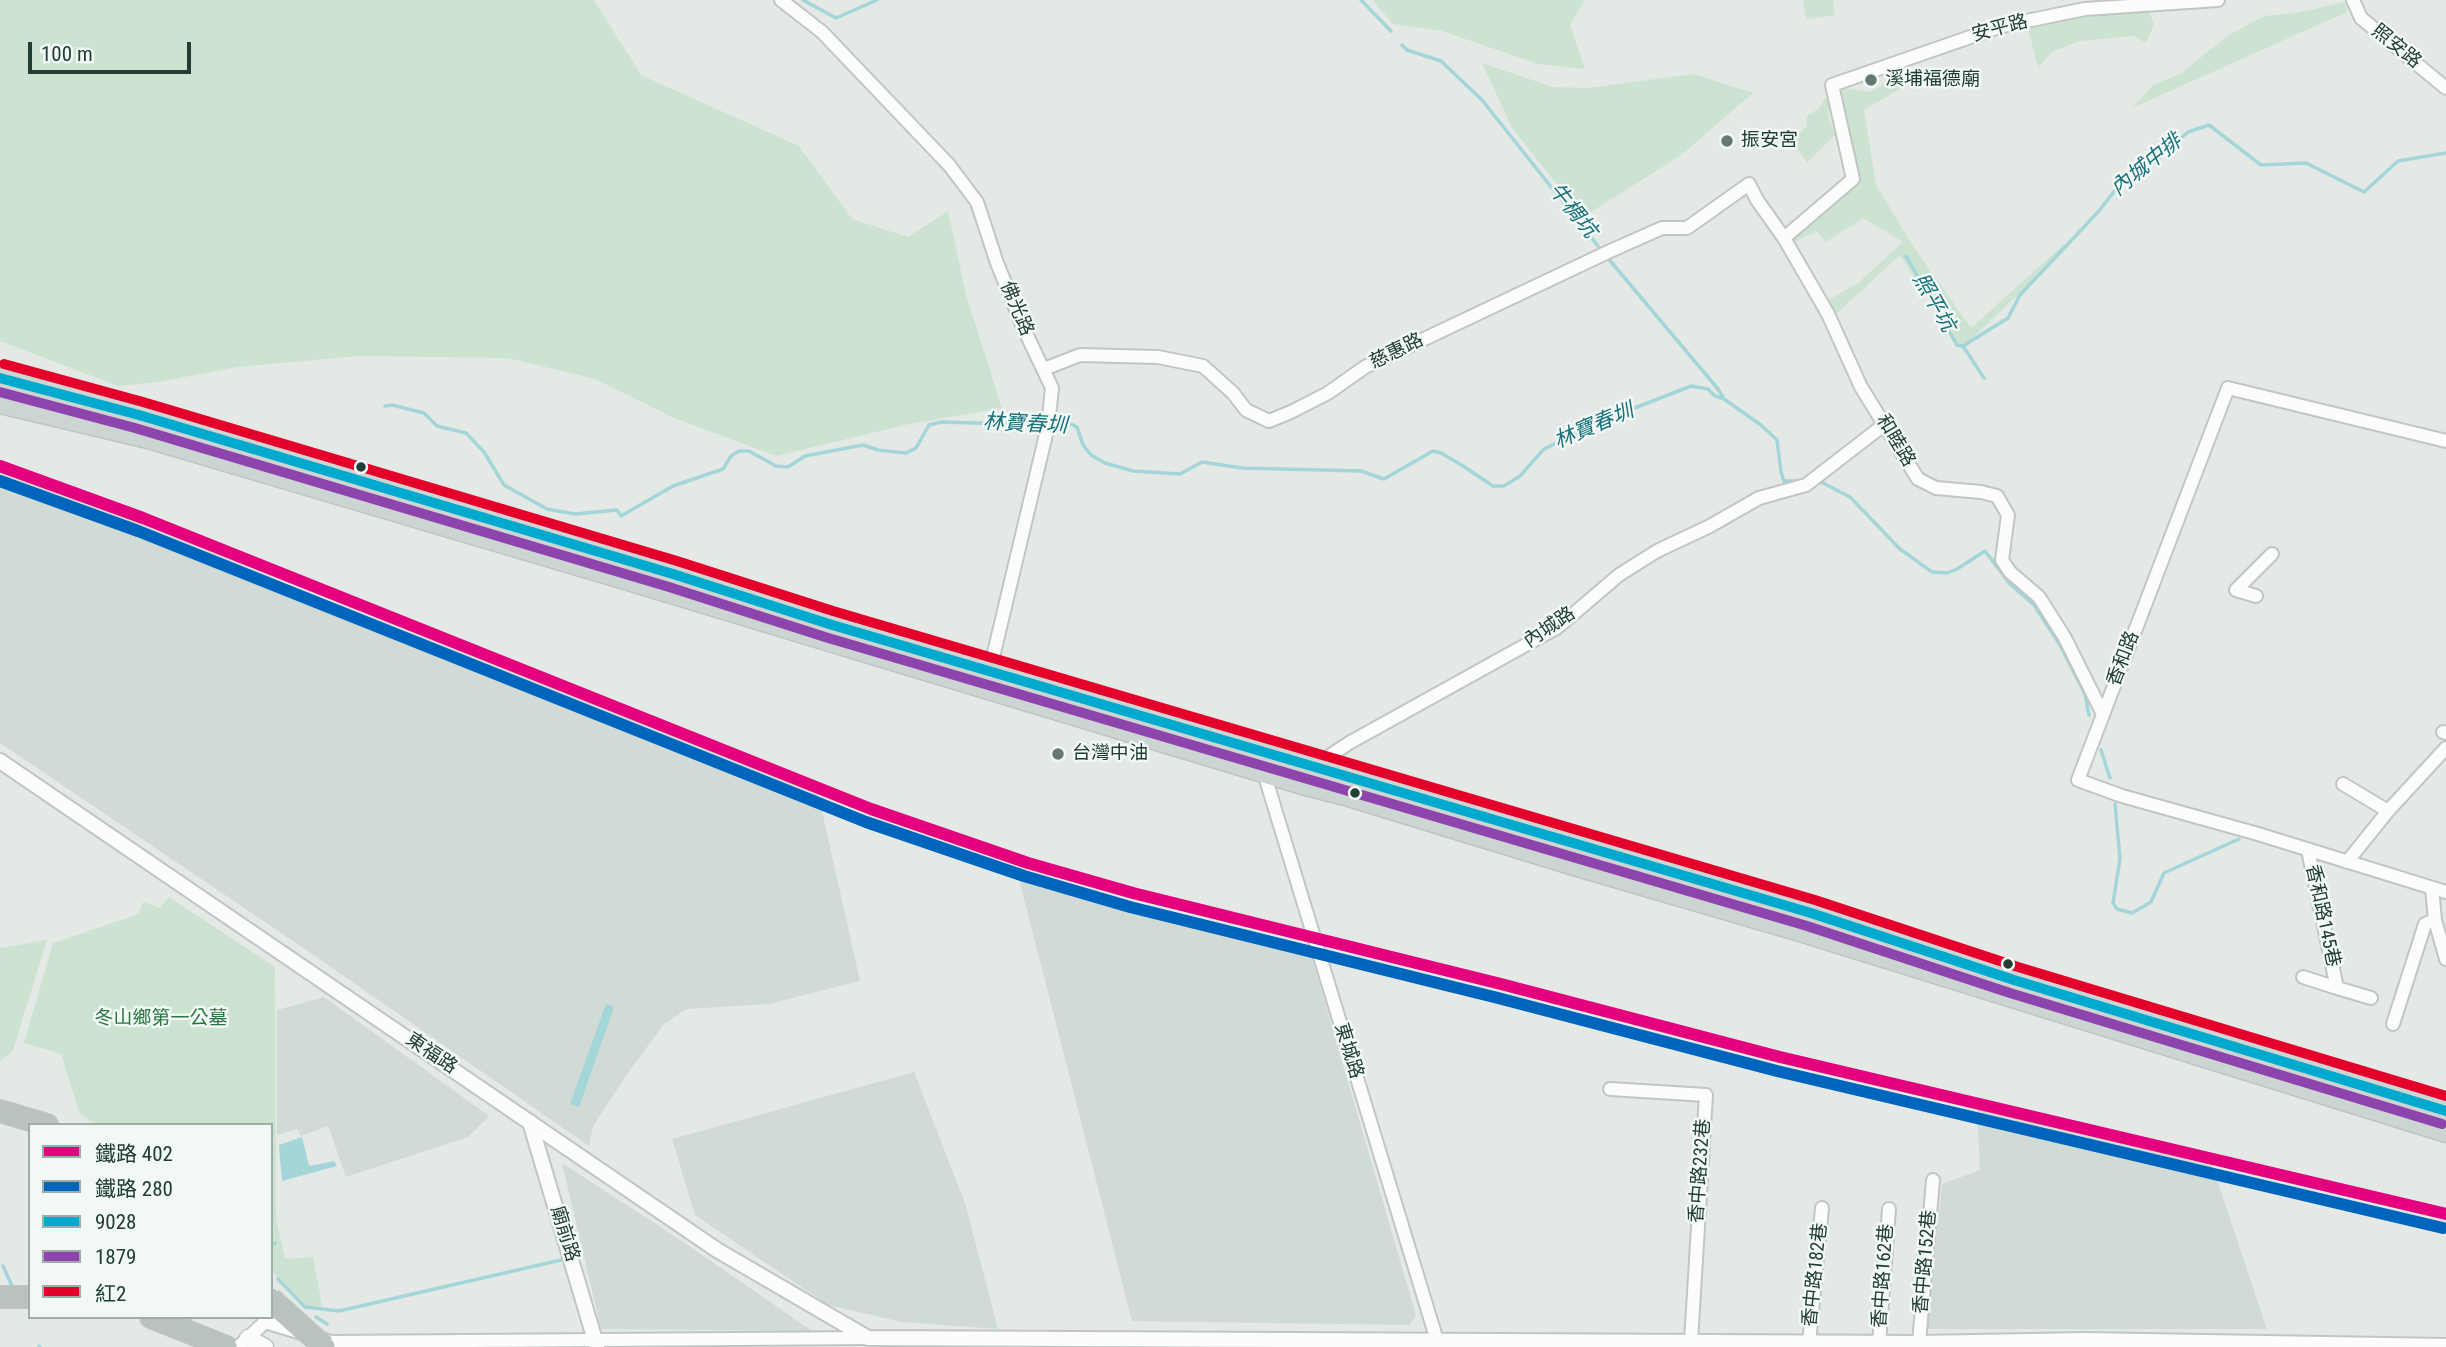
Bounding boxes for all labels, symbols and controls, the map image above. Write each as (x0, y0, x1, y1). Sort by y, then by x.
street label: 安平路 (1970, 11, 2030, 47)
street label: 照安路 (2367, 20, 2425, 74)
scale bar (32, 28, 194, 72)
text: 100 m (41, 42, 93, 66)
place label: 溪埔福德廟 (1885, 69, 1980, 91)
marker: 溪埔福德廟 (1863, 72, 1879, 88)
place label: 振安宮 (1741, 130, 1798, 152)
water label: 內城中排 (2106, 130, 2188, 202)
marker: 振安宮 (1719, 133, 1735, 149)
water label: 牛椆坑 (1542, 179, 1602, 243)
water label: 照平坑 (1906, 269, 1960, 337)
street label: 佛光路 (994, 278, 1038, 340)
street label: 慈惠路 (1366, 329, 1428, 375)
water label: 林寶春圳 (1550, 399, 1638, 455)
water label: 林寶春圳 (982, 410, 1068, 440)
street label: 和睦路 (1871, 411, 1919, 471)
unlabelled marker (354, 460, 368, 474)
street label: 內城路 (1520, 603, 1580, 653)
street label: 香和路 (2103, 628, 2145, 690)
place label: 台灣中油 (1072, 743, 1148, 765)
marker: 台灣中油 (1050, 746, 1066, 762)
unlabelled marker (1348, 786, 1362, 800)
street label: 香和路145巷 (2300, 863, 2344, 969)
unlabelled marker (2001, 957, 2015, 971)
park label: 冬山鄉第一公墓 (95, 1008, 227, 1030)
street label: 東城路 (1329, 1020, 1367, 1082)
street label: 東福路 (401, 1029, 461, 1079)
street label: 香中路232巷 (1686, 1118, 1716, 1224)
legend (28, 1123, 273, 1319)
text: 鐵路 402 (95, 1142, 173, 1166)
text: 鐵路 280 (95, 1177, 173, 1201)
street label: 廟前路 (545, 1203, 583, 1265)
street label: 香中路152巷 (1910, 1209, 1942, 1315)
text: 9028 (95, 1210, 136, 1234)
street label: 香中路182巷 (1799, 1222, 1833, 1328)
street label: 香中路162巷 (1869, 1223, 1899, 1329)
text: 1879 (95, 1245, 136, 1269)
text: 紅2 (95, 1282, 126, 1306)

